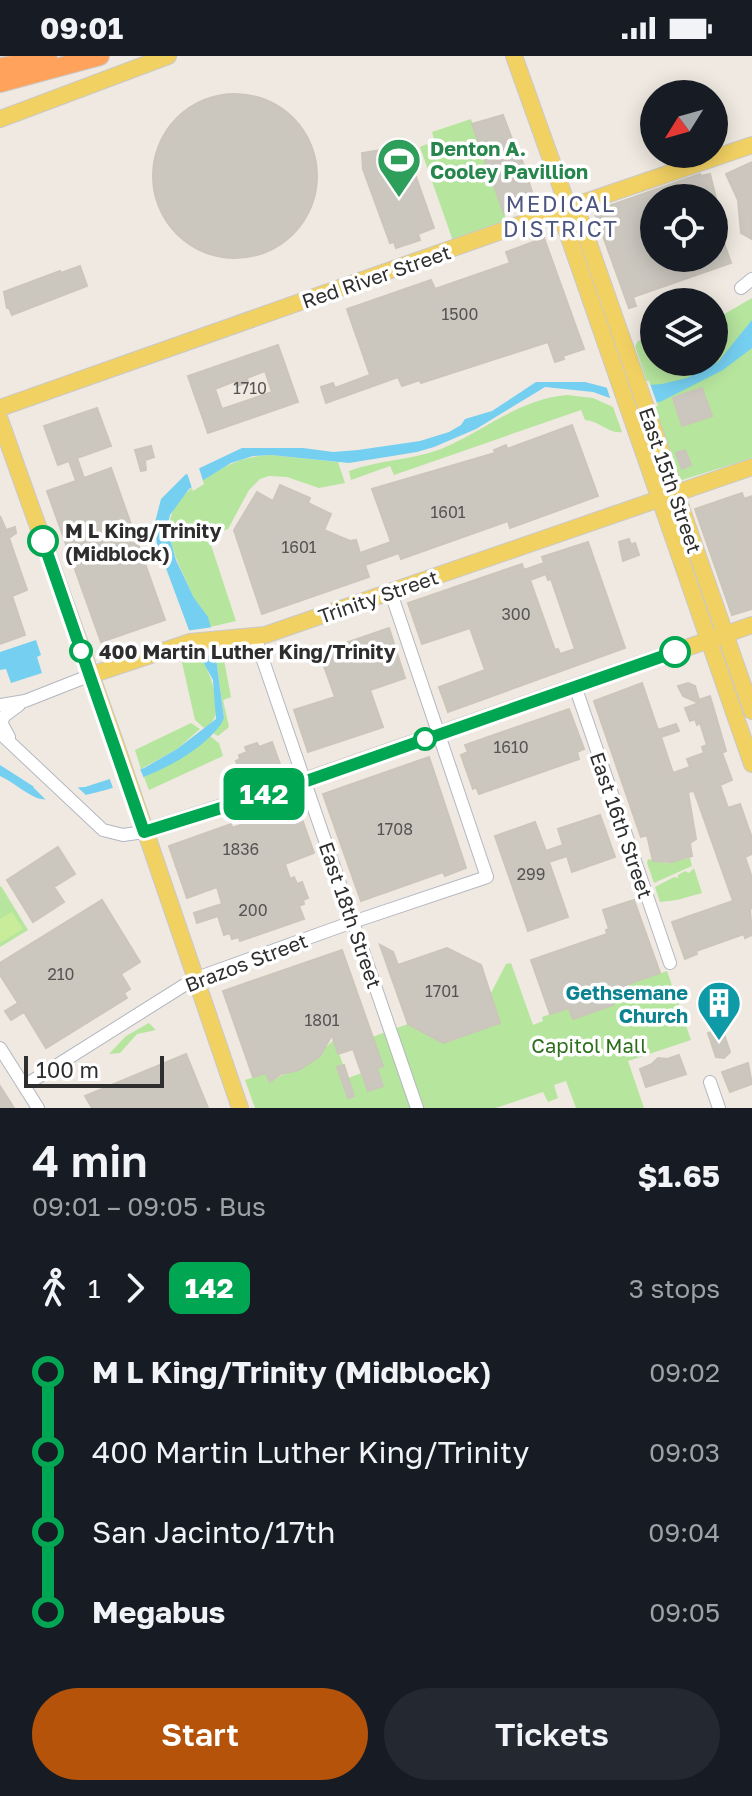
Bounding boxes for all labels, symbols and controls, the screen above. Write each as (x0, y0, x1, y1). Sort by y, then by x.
text: 09:01 (40, 10, 123, 46)
north arrow (640, 80, 728, 168)
map controls (640, 80, 728, 376)
sports icon: Denton A. Cooley Pavillion (375, 136, 423, 199)
place label: Denton A. Cooley Pavillion (430, 136, 588, 183)
button: locate (640, 184, 728, 272)
district label: MEDICAL DISTRICT (503, 190, 619, 242)
street label: Red River Street (298, 239, 454, 313)
button: layers (640, 288, 728, 376)
house number: 1500 (442, 304, 478, 324)
house number: 1710 (233, 378, 267, 398)
street label: East 15th Street (635, 404, 707, 556)
house number: 1601 (430, 502, 466, 522)
place label: M L King/Trinity (Midblock) (65, 518, 221, 565)
marker: M L King/Trinity (Midblock) (28, 526, 58, 556)
house number: 1601 (281, 537, 317, 557)
street label: Trinity Street (315, 564, 441, 628)
house number: 300 (501, 604, 531, 624)
unlabelled marker (660, 637, 690, 667)
place label: 400 Martin Luther King/Trinity (99, 639, 396, 663)
marker: 400 Martin Luther King/Trinity (70, 640, 92, 662)
unlabelled marker (414, 728, 436, 750)
house number: 1610 (493, 737, 529, 757)
street label: East 16th Street (586, 749, 658, 901)
line badge: 142 (218, 768, 310, 820)
text: 142 (239, 777, 289, 810)
house number: 1708 (377, 819, 413, 839)
house number: 1836 (223, 839, 259, 859)
street label: East 18th Street (315, 839, 387, 991)
house number: 299 (517, 864, 545, 884)
house number: 200 (238, 900, 268, 920)
street label: Brazos Street (181, 928, 311, 996)
house number: 210 (48, 964, 74, 984)
building icon: Gethsemane Church (695, 979, 743, 1042)
place label: Gethsemane Church (566, 980, 688, 1027)
house number: 1701 (425, 981, 459, 1001)
house number: 1801 (304, 1010, 340, 1030)
park label: Capitol Mall (531, 1033, 647, 1057)
scale bar (24, 1052, 164, 1088)
text: 100 m (36, 1056, 99, 1083)
text: 4 min (32, 1134, 148, 1187)
text: $1.65 (638, 1158, 720, 1194)
text: 09:01 – 09:05 · Bus (32, 1191, 266, 1222)
icon: walk (32, 1266, 76, 1310)
icon: forward (113, 1266, 157, 1310)
text: 142 (185, 1271, 234, 1304)
text: 1 (88, 1273, 101, 1304)
text: 3 stops (629, 1273, 720, 1304)
text: M L King/Trinity (Midblock) (92, 1354, 491, 1390)
text: 09:02 (649, 1357, 720, 1388)
text: 400 Martin Luther King/Trinity (92, 1434, 529, 1470)
text: 09:03 (649, 1437, 720, 1468)
text: San Jacinto/17th (92, 1514, 336, 1550)
text: 09:04 (648, 1517, 720, 1548)
text: Megabus (92, 1594, 225, 1630)
text: 09:05 (649, 1597, 720, 1628)
button: Start (32, 1688, 368, 1780)
button: Tickets (384, 1688, 720, 1780)

